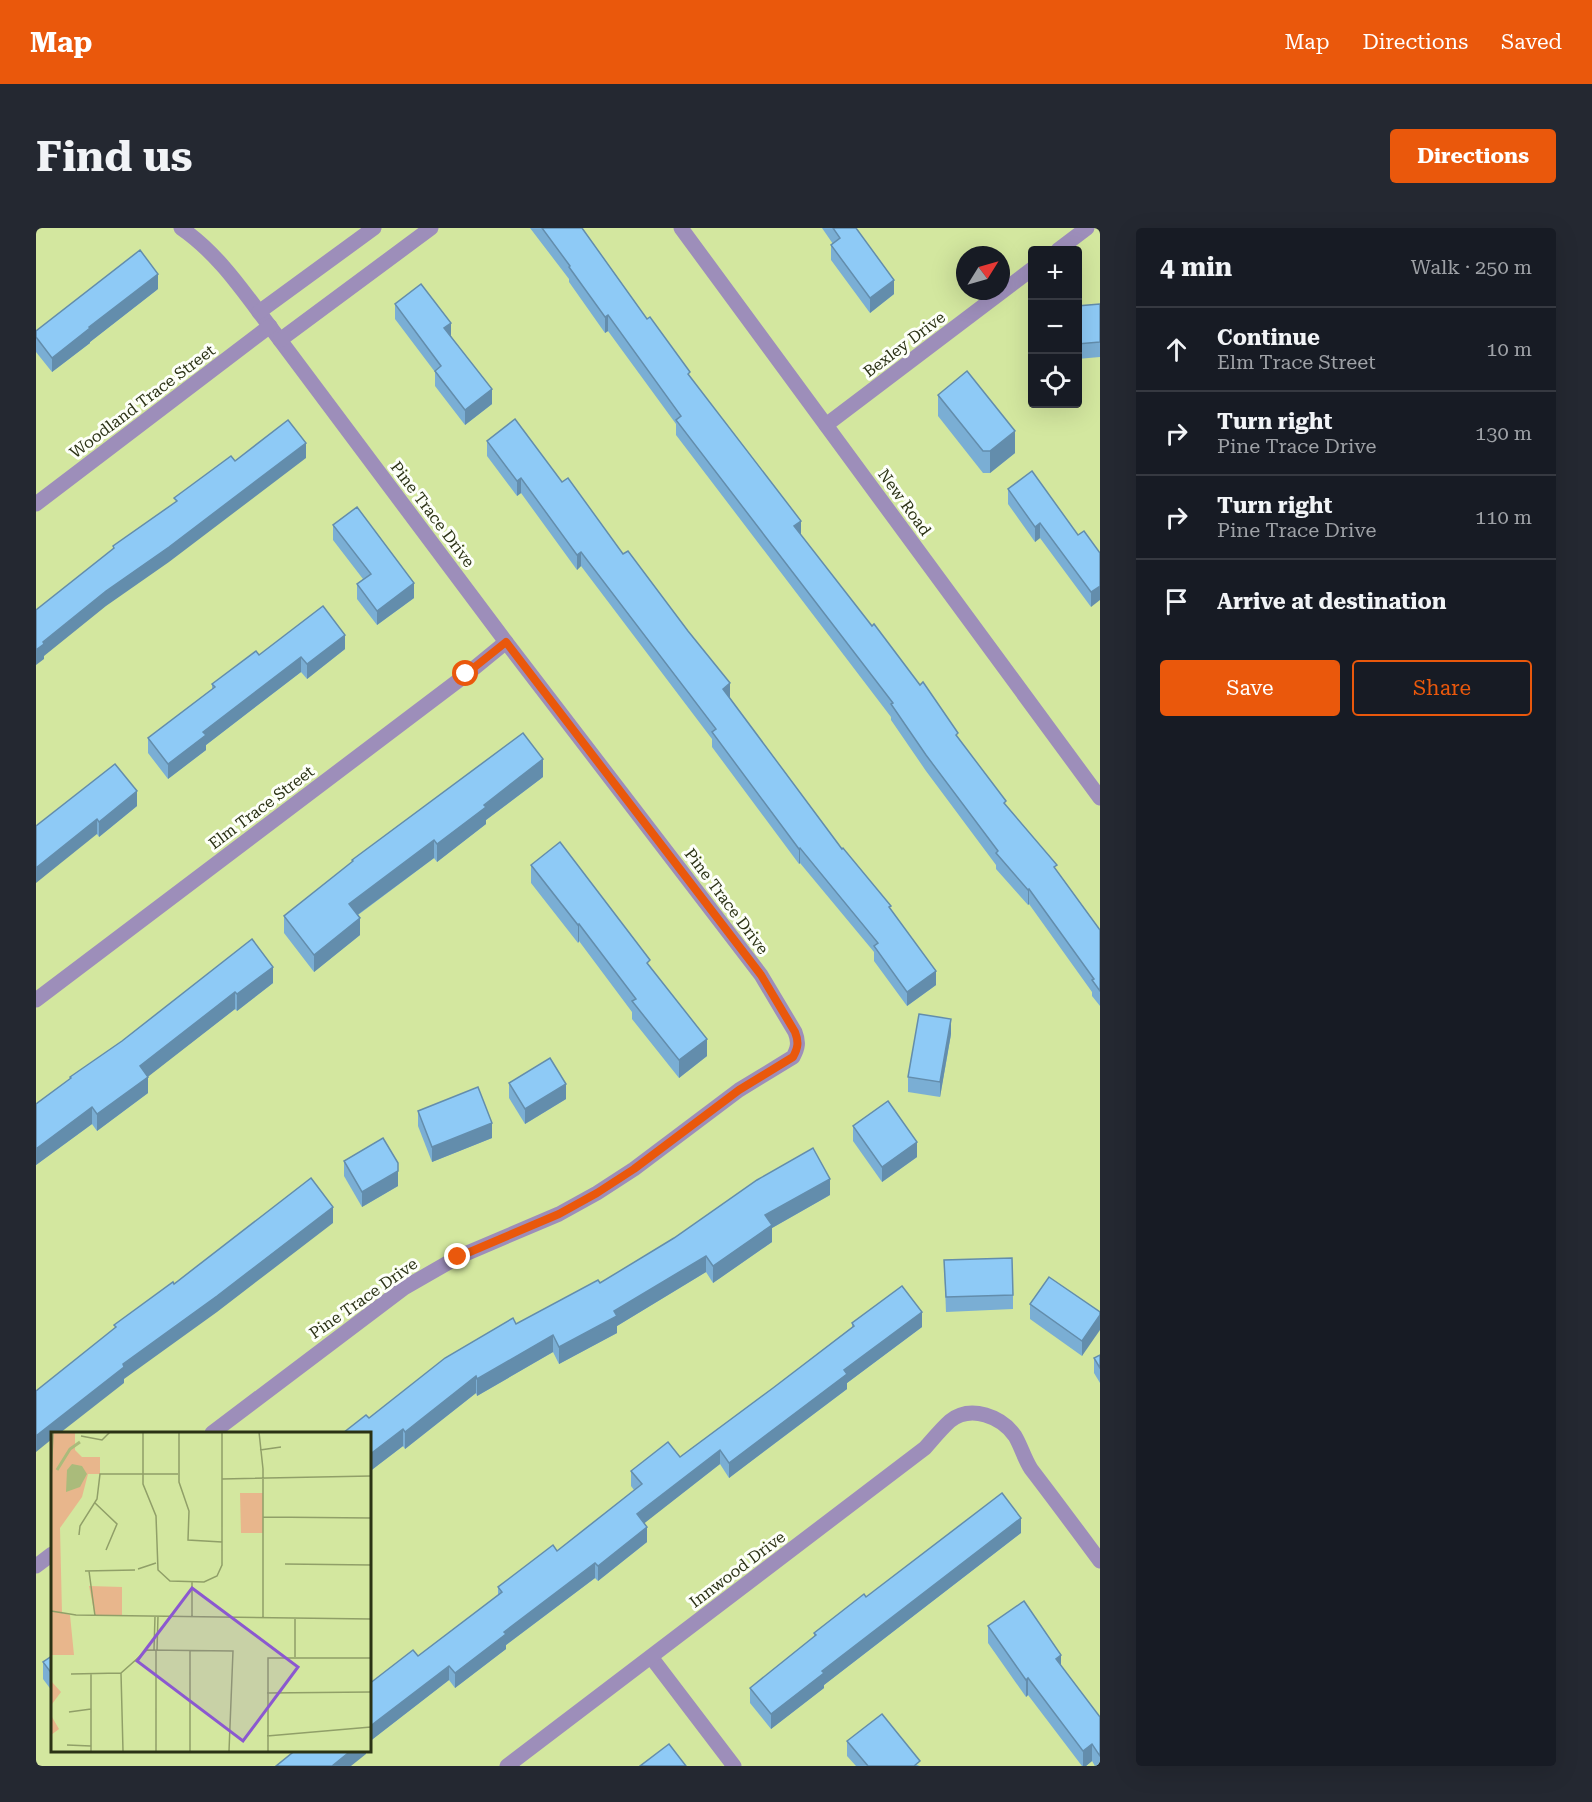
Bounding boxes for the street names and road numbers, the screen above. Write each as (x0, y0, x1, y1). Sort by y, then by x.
street label: Bexley Drive (860, 307, 949, 381)
street label: Woodland Trace Street (66, 341, 219, 462)
street label: Pine Trace Drive (387, 458, 479, 571)
street label: New Road (874, 465, 935, 539)
street label: Elm Trace Street (205, 762, 318, 853)
street label: Pine Trace Drive (681, 845, 773, 958)
street label: Pine Trace Drive (306, 1254, 421, 1343)
street label: Innwood Drive (686, 1527, 789, 1612)

